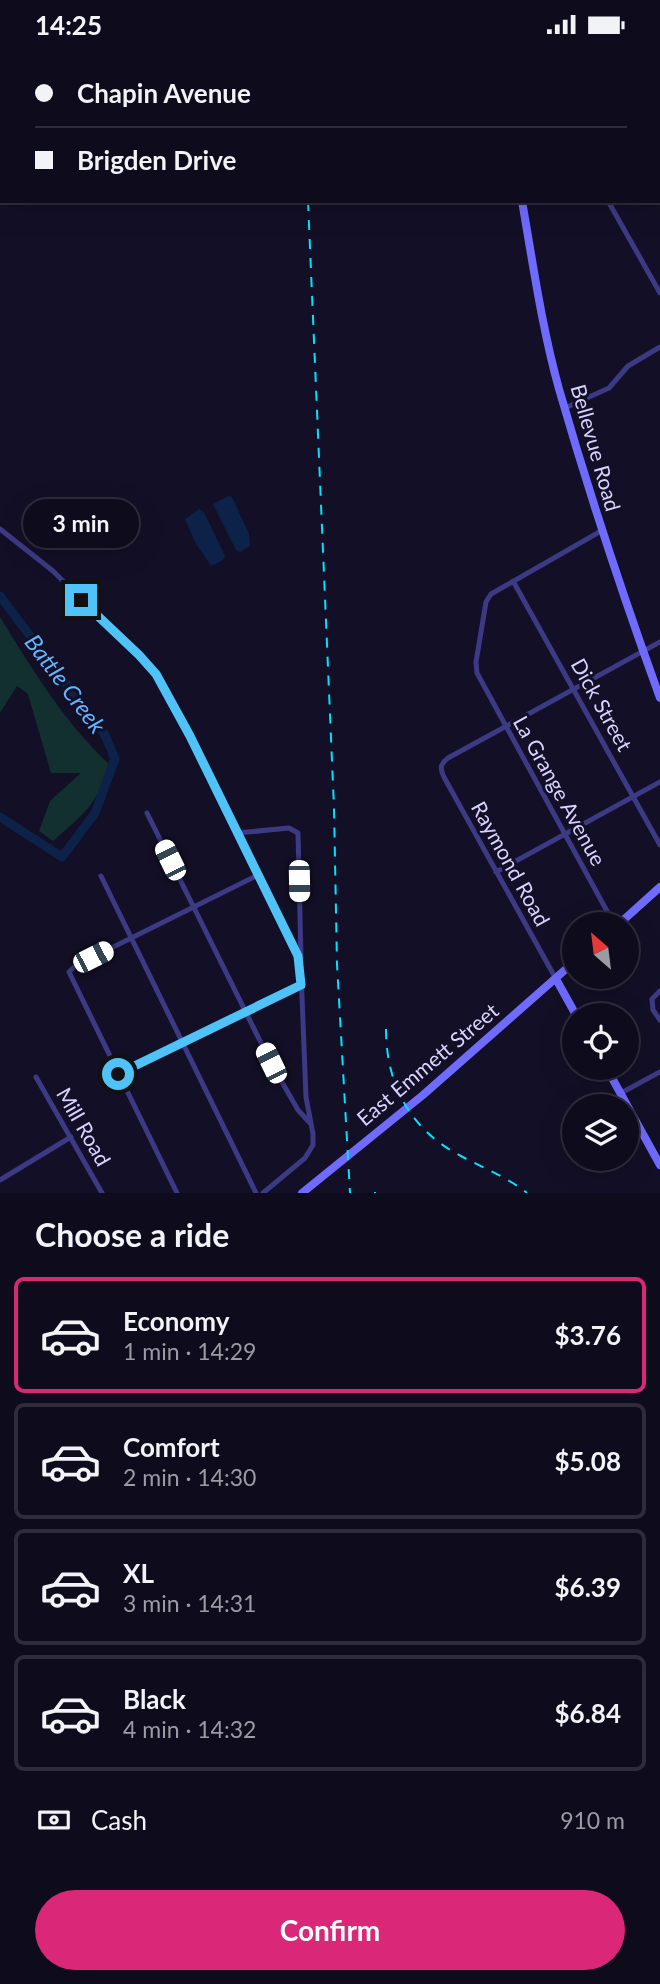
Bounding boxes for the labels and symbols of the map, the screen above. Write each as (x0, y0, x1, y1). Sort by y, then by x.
street label: Bellevue Road (566, 381, 626, 514)
callout: 3 min (23, 498, 139, 547)
route end (65, 584, 97, 616)
water label: Battle Creek (20, 628, 113, 739)
street label: Dick Street (567, 654, 638, 755)
street label: La Grange Avenue (509, 711, 612, 870)
street label: Raymond Road (467, 797, 556, 930)
car (152, 837, 189, 883)
car (289, 860, 310, 902)
north arrow (562, 912, 639, 989)
car (70, 938, 117, 976)
street label: East Emmett Street (351, 997, 503, 1130)
car (253, 1040, 290, 1086)
route start (102, 1058, 134, 1090)
street label: Mill Road (52, 1083, 117, 1170)

